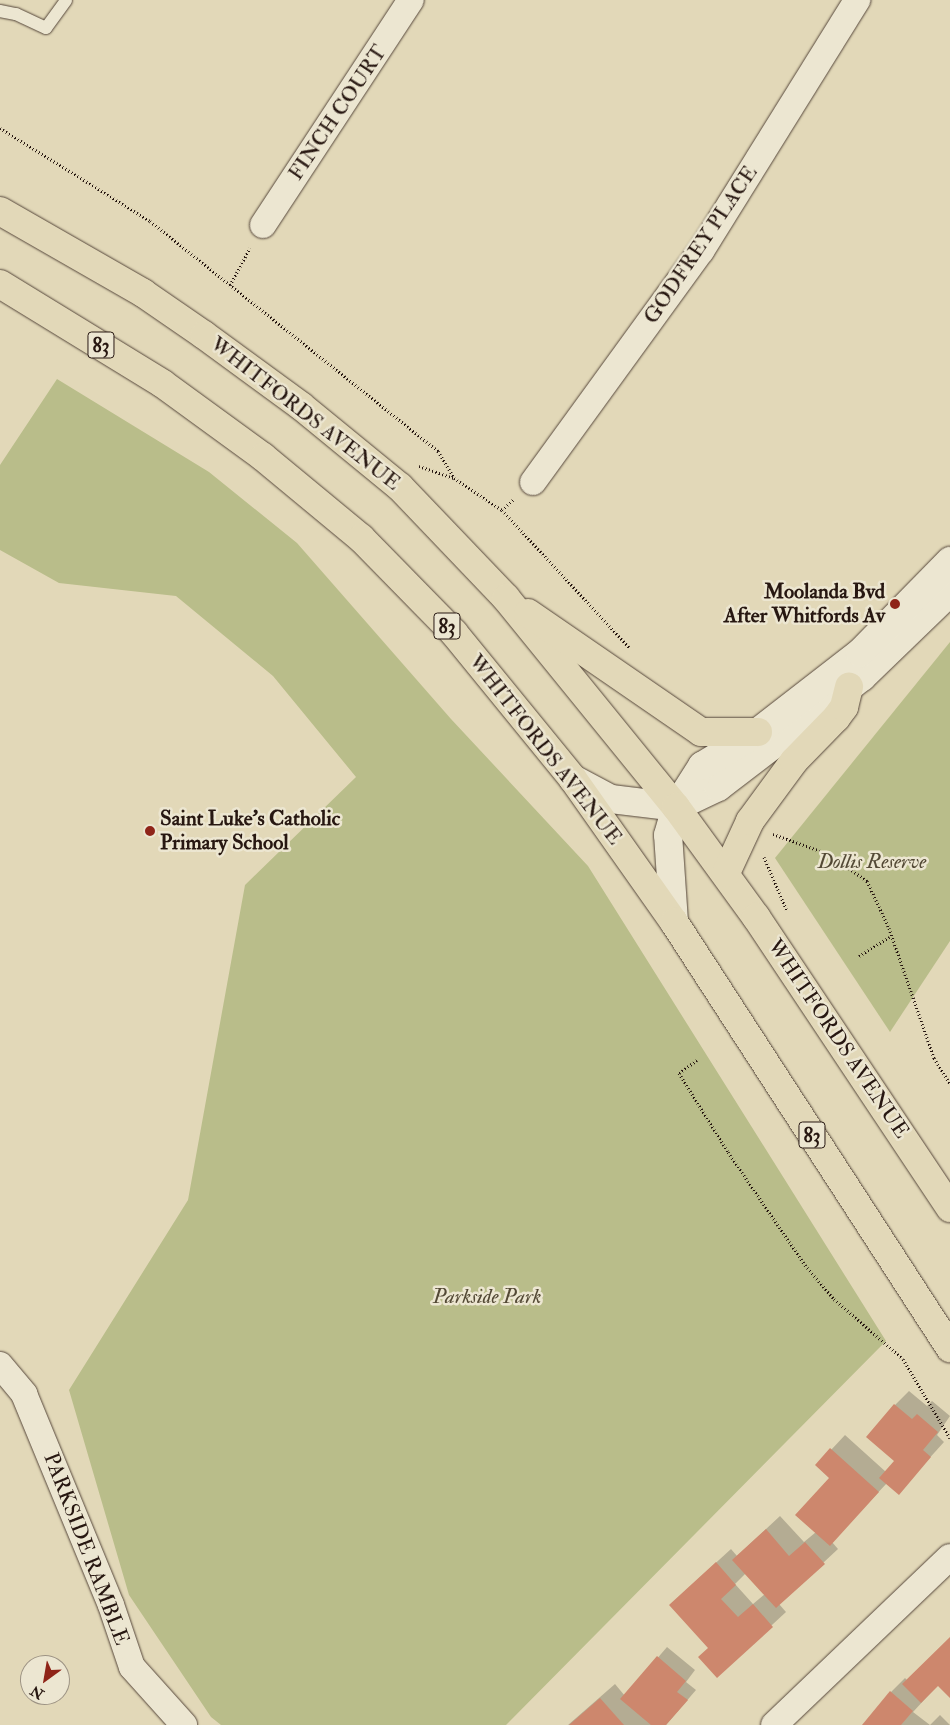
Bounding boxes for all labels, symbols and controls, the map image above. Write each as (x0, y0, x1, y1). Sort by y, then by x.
street label: FINCH COURT (284, 41, 392, 185)
street label: GODFREY PLACE (639, 161, 763, 329)
road number: 83 (87, 328, 115, 362)
street label: WHITFORDS AVENUE (205, 332, 405, 496)
place label: Moolanda Bvd After Whitfords Av (724, 579, 885, 629)
marker: Moolanda Bvd After Whitfords Av (889, 598, 901, 610)
road number: 83 (433, 608, 461, 644)
street label: WHITFORDS AVENUE (463, 650, 627, 850)
place label: Saint Luke's Catholic Primary School (160, 806, 340, 856)
marker: Saint Luke's Catholic Primary School (144, 825, 156, 837)
park label: Dollis Reserve (818, 849, 926, 875)
street label: WHITFORDS AVENUE (762, 935, 914, 1143)
road number: 83 (798, 1118, 826, 1152)
park label: Parkside Park (433, 1284, 541, 1310)
street label: PARKSIDE RAMBLE (38, 1449, 134, 1649)
north arrow (20, 1655, 70, 1705)
text: N (27, 1682, 47, 1703)

